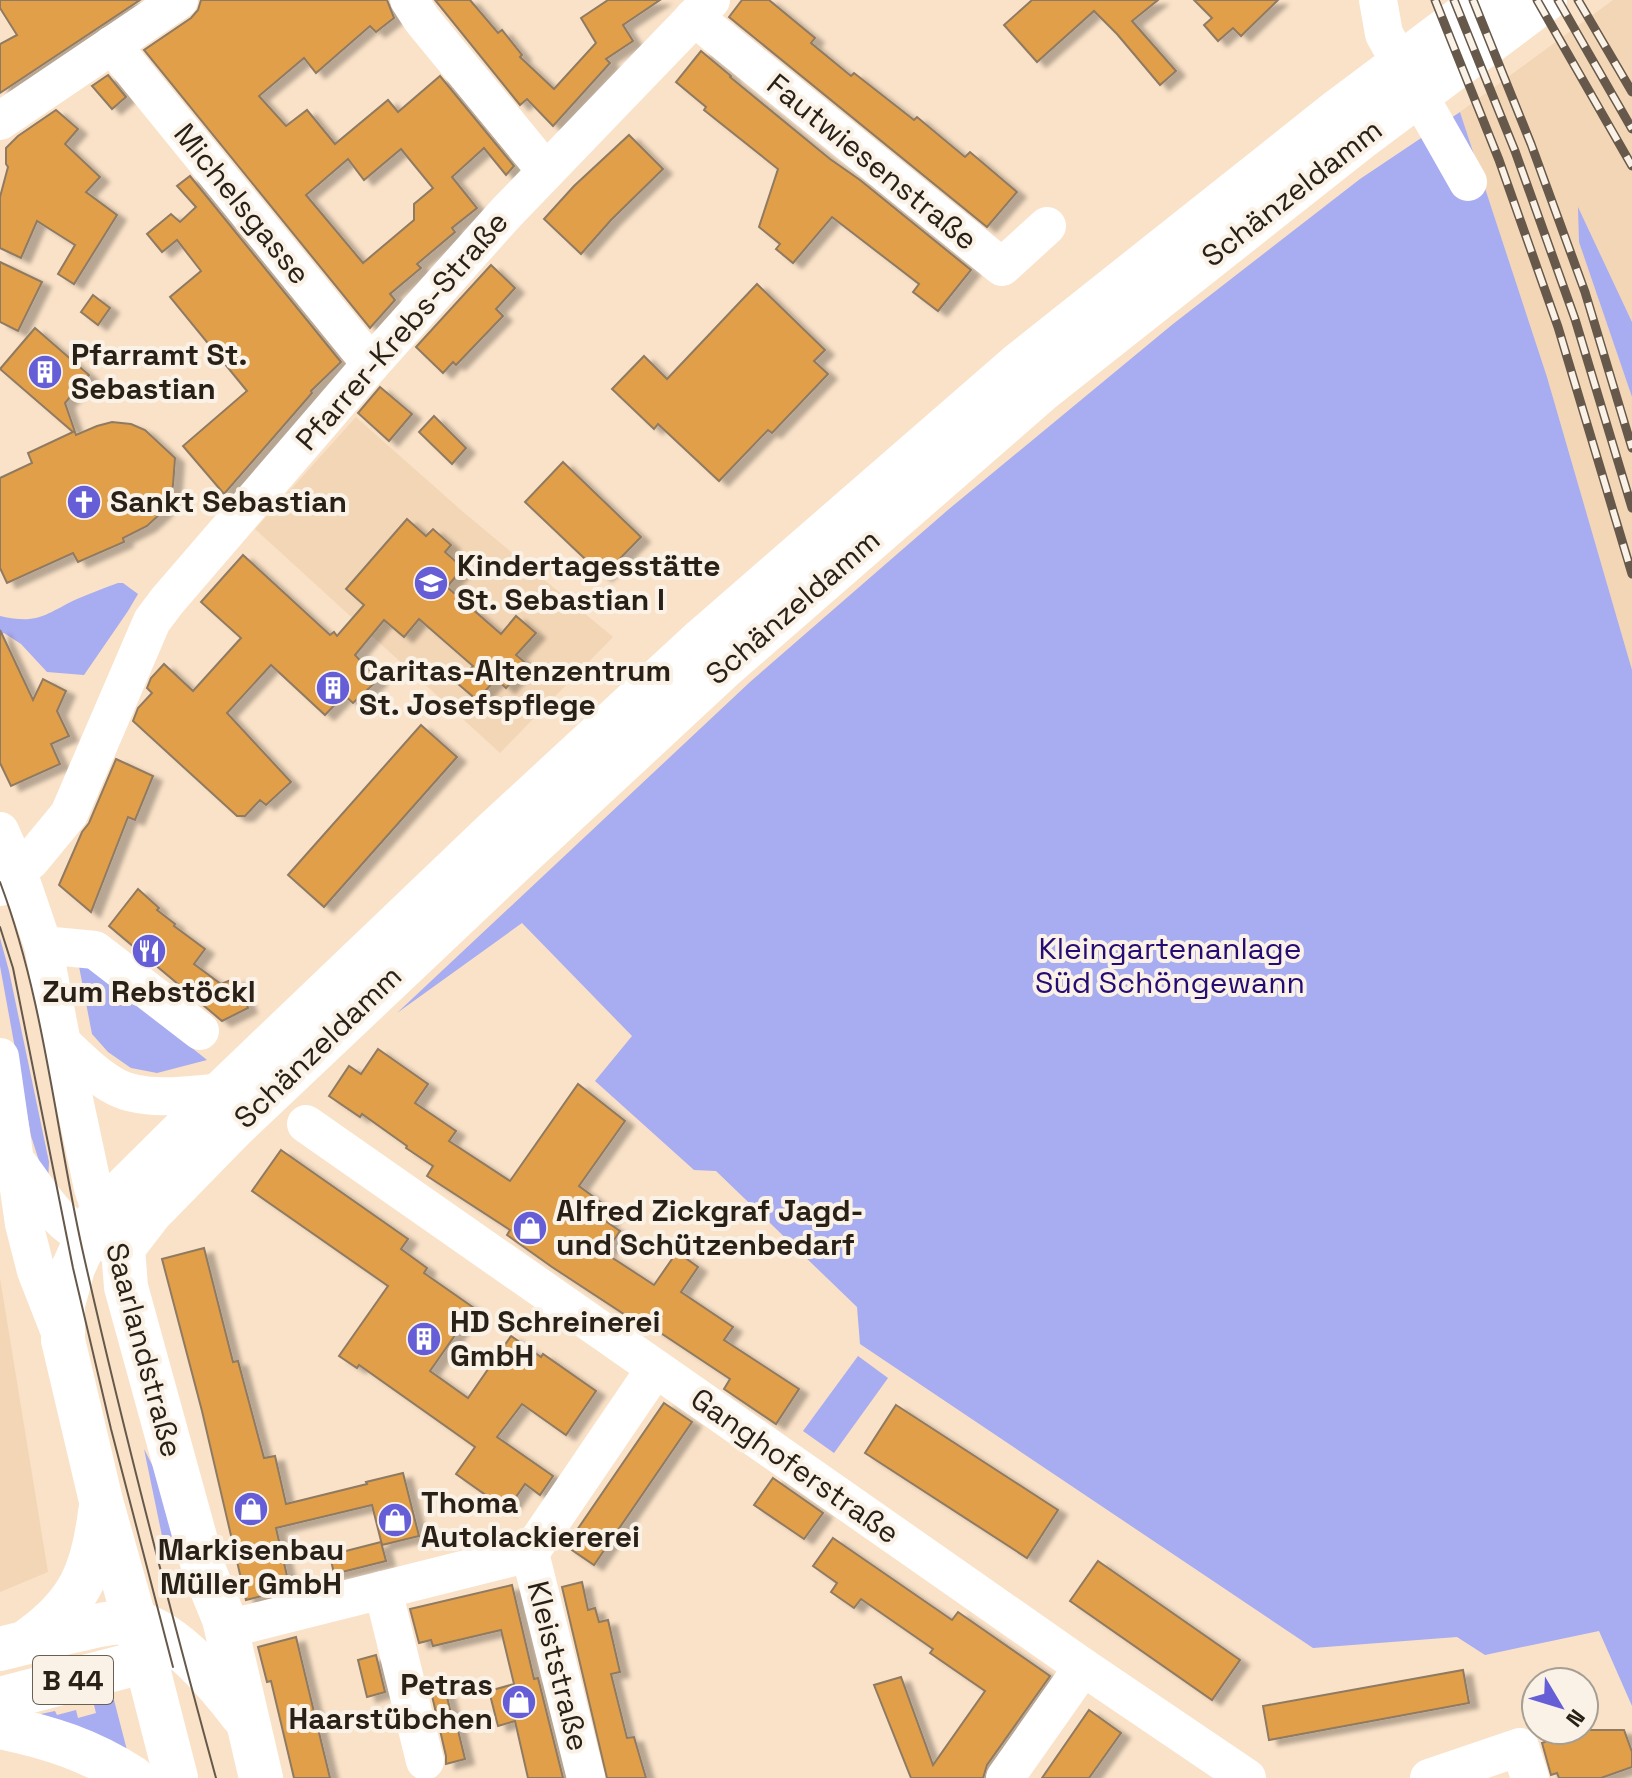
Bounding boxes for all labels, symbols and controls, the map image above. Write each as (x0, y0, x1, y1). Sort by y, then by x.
street label: Fautwiesenstraße (759, 65, 986, 259)
street label: Schänzeldamm (1194, 110, 1390, 275)
street label: Michelsgasse (165, 115, 319, 292)
street label: Pfarrer-Krebs-Straße (287, 203, 516, 459)
place label: Pfarramt St. Sebastian (71, 335, 247, 408)
building icon: Pfarramt St. Sebastian (26, 353, 64, 391)
place label: Sankt Sebastian (110, 482, 347, 521)
church icon: Sankt Sebastian (65, 483, 103, 521)
street label: Schänzeldamm (697, 520, 888, 693)
place label: Kindertagesstätte St. Sebastian I (457, 546, 721, 619)
school or university icon: Kindertagesstätte St. Sebastian I (412, 564, 450, 602)
place label: Caritas-Altenzentrum St. Josefspflege (359, 651, 671, 724)
building icon: Caritas-Altenzentrum St. Josefspflege (314, 669, 352, 707)
park label: Kleingartenanlage Süd Schöngewann (1035, 929, 1305, 1002)
restaurant icon: Zum Rebstöckl (130, 932, 168, 970)
street label: Schänzeldamm (225, 957, 410, 1137)
place label: Zum Rebstöckl (42, 972, 256, 1011)
place label: Alfred Zickgraf Jagd- und Schützenbedarf (556, 1191, 864, 1264)
shop icon: Alfred Zickgraf Jagd- und Schützenbedarf (511, 1209, 549, 1247)
street label: Saarlandstraße (97, 1238, 192, 1461)
place label: HD Schreinerei GmbH (450, 1302, 661, 1375)
building icon: HD Schreinerei GmbH (405, 1320, 443, 1358)
street label: Ganghoferstraße (683, 1379, 907, 1552)
place label: Thoma Autolackiererei (421, 1483, 640, 1556)
shop icon: Markisenbau Müller GmbH (232, 1490, 270, 1528)
shop icon: Thoma Autolackiererei (376, 1501, 414, 1539)
place label: Markisenbau Müller GmbH (158, 1530, 344, 1603)
street label: Kleiststraße (519, 1577, 598, 1755)
road number: B 44 (33, 1656, 113, 1704)
place label: Petras Haarstübchen (289, 1665, 493, 1738)
north arrow (1520, 1666, 1600, 1746)
shop icon: Petras Haarstübchen (500, 1683, 538, 1721)
text: N (1560, 1704, 1591, 1733)

